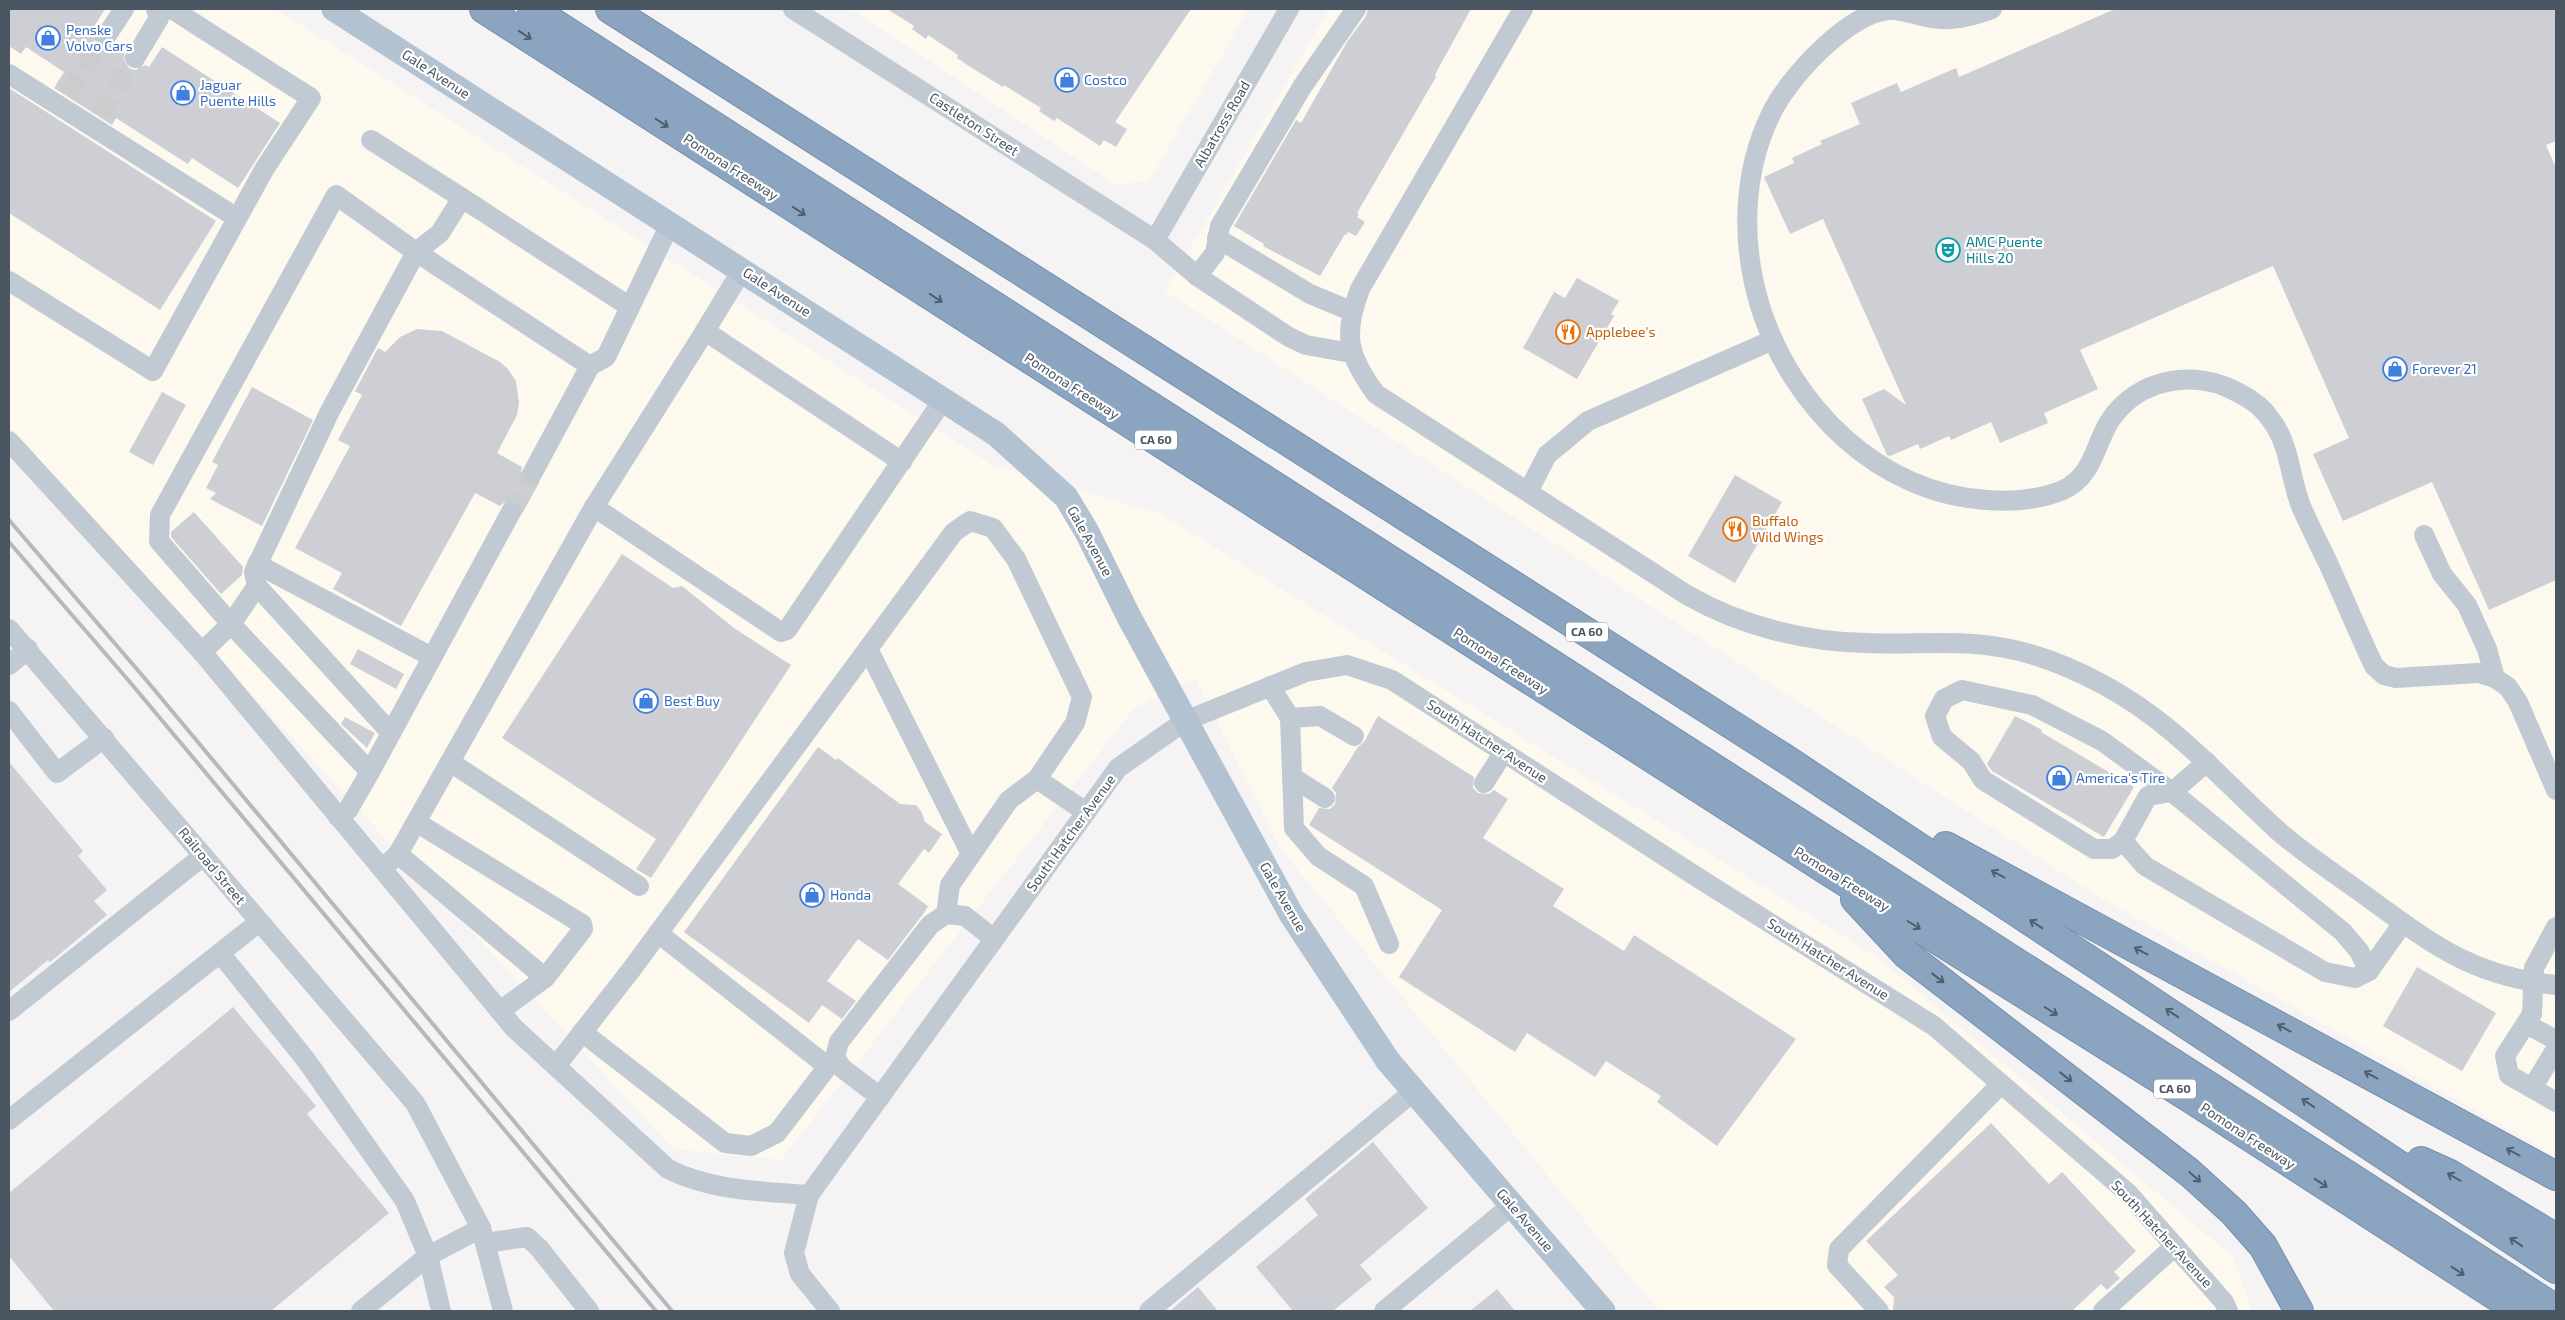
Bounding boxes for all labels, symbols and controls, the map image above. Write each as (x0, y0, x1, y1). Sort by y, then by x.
place label: Penske Volvo Cars (66, 21, 133, 54)
shop icon: Penske Volvo Cars (35, 25, 61, 51)
one-way arrow (518, 30, 532, 40)
street label: Gale Avenue (399, 45, 474, 102)
shop icon: Costco (1054, 67, 1080, 93)
place label: Costco (1084, 71, 1127, 88)
place label: Jaguar Puente Hills (200, 76, 276, 109)
street label: Albatross Road (1190, 78, 1253, 170)
shop icon: Jaguar Puente Hills (170, 80, 196, 106)
street label: Castleton Street (926, 88, 1022, 159)
one-way arrow (655, 118, 669, 128)
street label: Pomona Freeway (681, 130, 782, 204)
one-way arrow (791, 206, 805, 216)
place label: AMC Puente Hills 20 (1966, 233, 2043, 266)
theatre icon: AMC Puente Hills 20 (1935, 237, 1961, 263)
street label: Gale Avenue (740, 263, 815, 320)
one-way arrow (928, 294, 942, 304)
restaurant icon: Applebee's (1555, 319, 1581, 345)
place label: Applebee's (1586, 323, 1656, 340)
street label: Pomona Freeway (1022, 349, 1123, 423)
shop icon: Forever 21 (2382, 356, 2408, 382)
place label: Forever 21 (2412, 360, 2477, 377)
road number: CA 60 (1135, 430, 1177, 450)
street label: Gale Avenue (1064, 503, 1117, 579)
place label: Buffalo Wild Wings (1752, 512, 1824, 545)
restaurant icon: Buffalo Wild Wings (1722, 516, 1748, 542)
road number: CA 60 (1566, 622, 1608, 642)
street label: Pomona Freeway (1451, 624, 1552, 698)
shop icon: Best Buy (633, 688, 659, 714)
place label: Best Buy (664, 692, 720, 709)
street label: South Hatcher Avenue (1424, 695, 1551, 786)
shop icon: America's Tire (2046, 765, 2072, 791)
place label: America's Tire (2076, 769, 2165, 786)
street label: South Hatcher Avenue (1022, 771, 1119, 894)
street label: Railroad Street (175, 824, 249, 908)
street label: Pomona Freeway (1791, 842, 1894, 915)
street label: Gale Avenue (1257, 859, 1310, 935)
one-way arrow (1991, 868, 2006, 878)
shop icon: Honda (799, 882, 825, 908)
place label: Honda (830, 886, 871, 903)
street label: South Hatcher Avenue (1764, 914, 1892, 1003)
one-way arrow (2030, 919, 2044, 929)
one-way arrow (1906, 920, 1920, 930)
one-way arrow (2134, 946, 2149, 955)
one-way arrow (1931, 973, 1944, 984)
one-way arrow (2044, 1006, 2058, 1016)
one-way arrow (2165, 1008, 2179, 1019)
one-way arrow (2277, 1023, 2292, 1032)
one-way arrow (2363, 1070, 2378, 1080)
one-way arrow (2059, 1072, 2072, 1083)
road number: CA 60 (2154, 1080, 2196, 1098)
one-way arrow (2301, 1098, 2315, 1108)
street label: Pomona Freeway (2198, 1099, 2299, 1173)
one-way arrow (2507, 1147, 2521, 1157)
one-way arrow (2188, 1171, 2201, 1183)
one-way arrow (2448, 1172, 2462, 1182)
street label: South Hatcher Avenue (2108, 1177, 2216, 1291)
one-way arrow (2314, 1178, 2328, 1188)
street label: Gale Avenue (1493, 1185, 1557, 1255)
one-way arrow (2509, 1236, 2523, 1246)
one-way arrow (2450, 1267, 2464, 1277)

